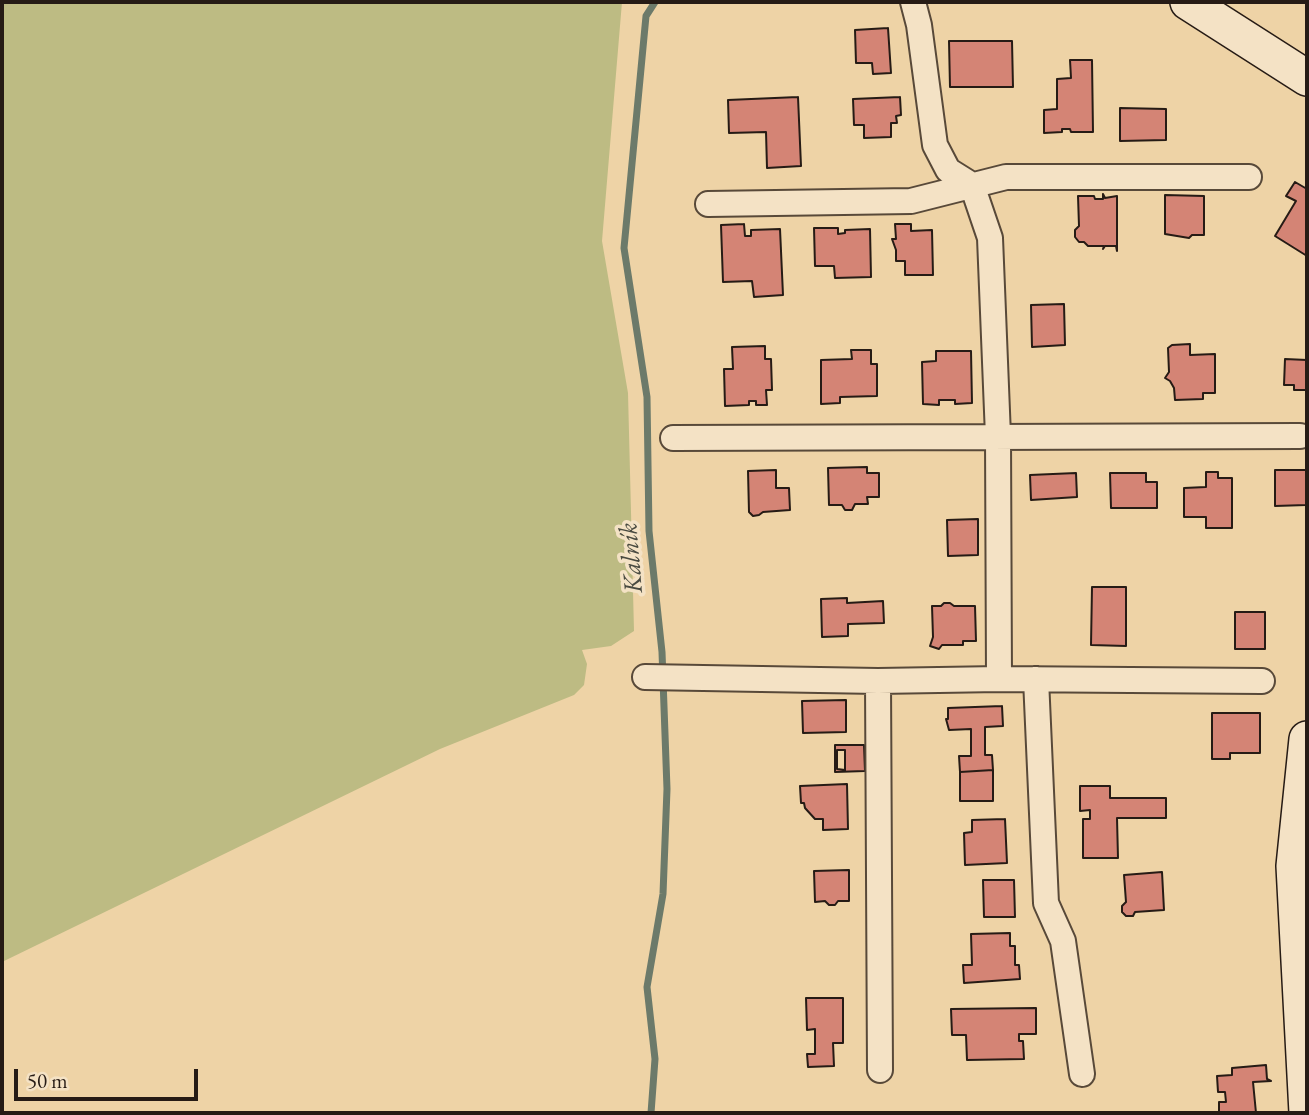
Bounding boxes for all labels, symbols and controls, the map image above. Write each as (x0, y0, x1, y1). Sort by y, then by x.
water label: Kalník (613, 522, 651, 594)
scale bar (18, 1056, 201, 1100)
text: 50 m (27, 1067, 68, 1094)

